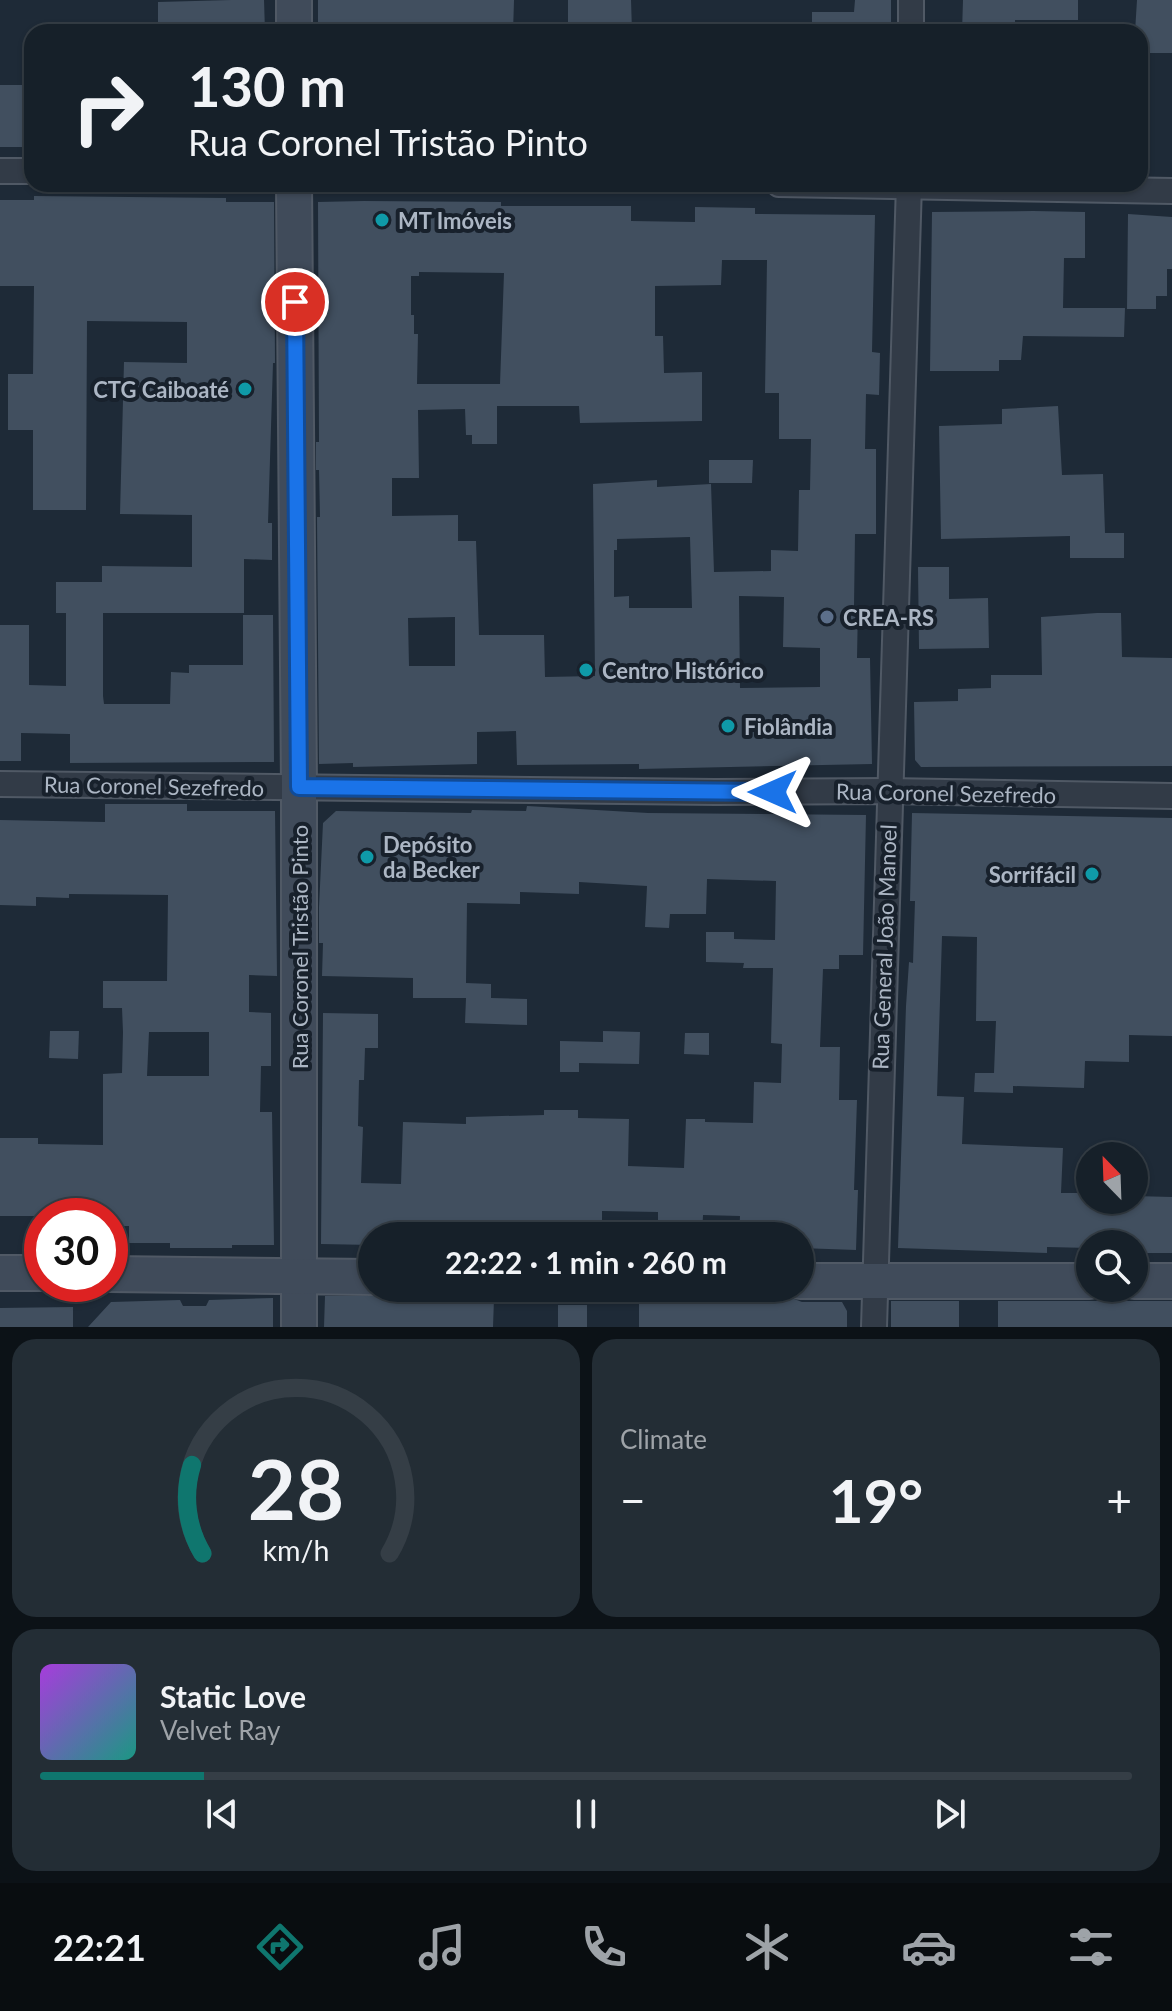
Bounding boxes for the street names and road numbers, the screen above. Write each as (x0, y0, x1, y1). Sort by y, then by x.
street label: Rua Coronel Sezefredo (44, 771, 264, 801)
street label: Rua Coronel Sezefredo (836, 778, 1056, 808)
street label: Rua General João Manoel (866, 824, 902, 1070)
street label: Rua Coronel Tristão Pinto (286, 825, 313, 1069)

